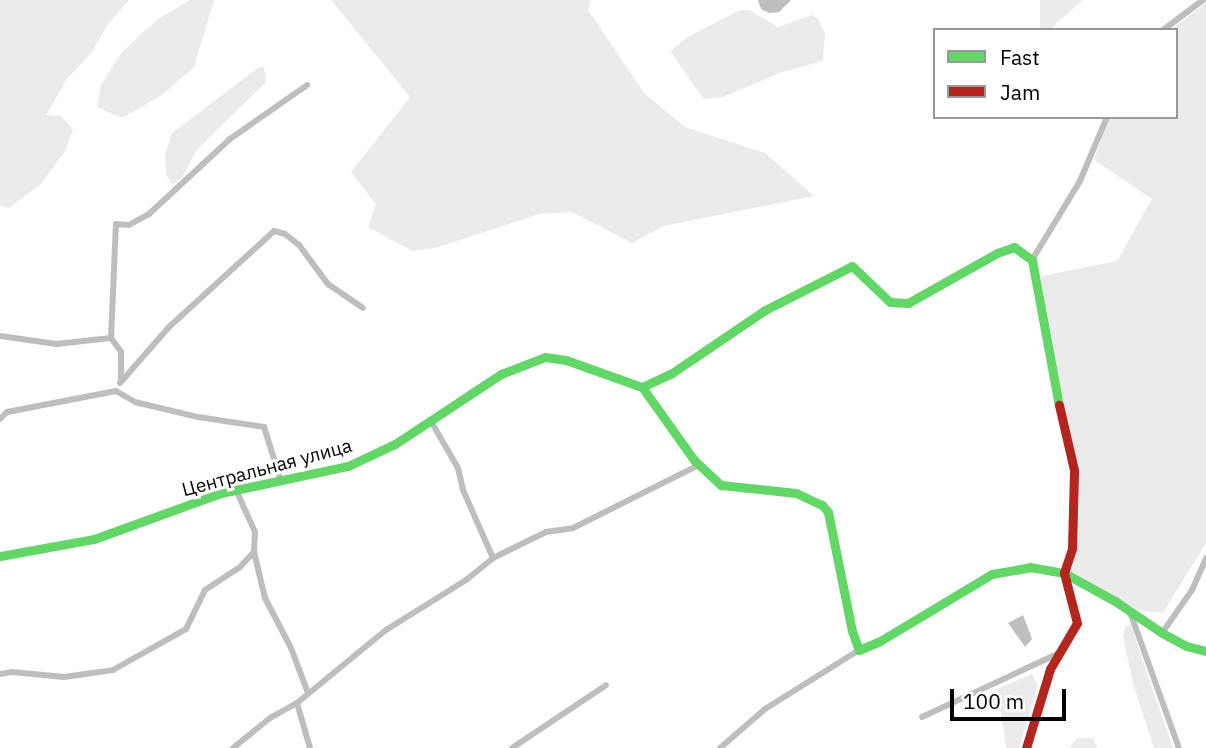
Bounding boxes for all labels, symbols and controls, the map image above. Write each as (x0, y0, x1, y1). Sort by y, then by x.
legend (933, 28, 1178, 119)
text: Fast (1000, 43, 1040, 71)
text: Jam (1000, 78, 1040, 106)
street label: Центральная улица (180, 434, 354, 502)
scale bar (954, 674, 1070, 718)
text: 100 m (963, 687, 1024, 715)

